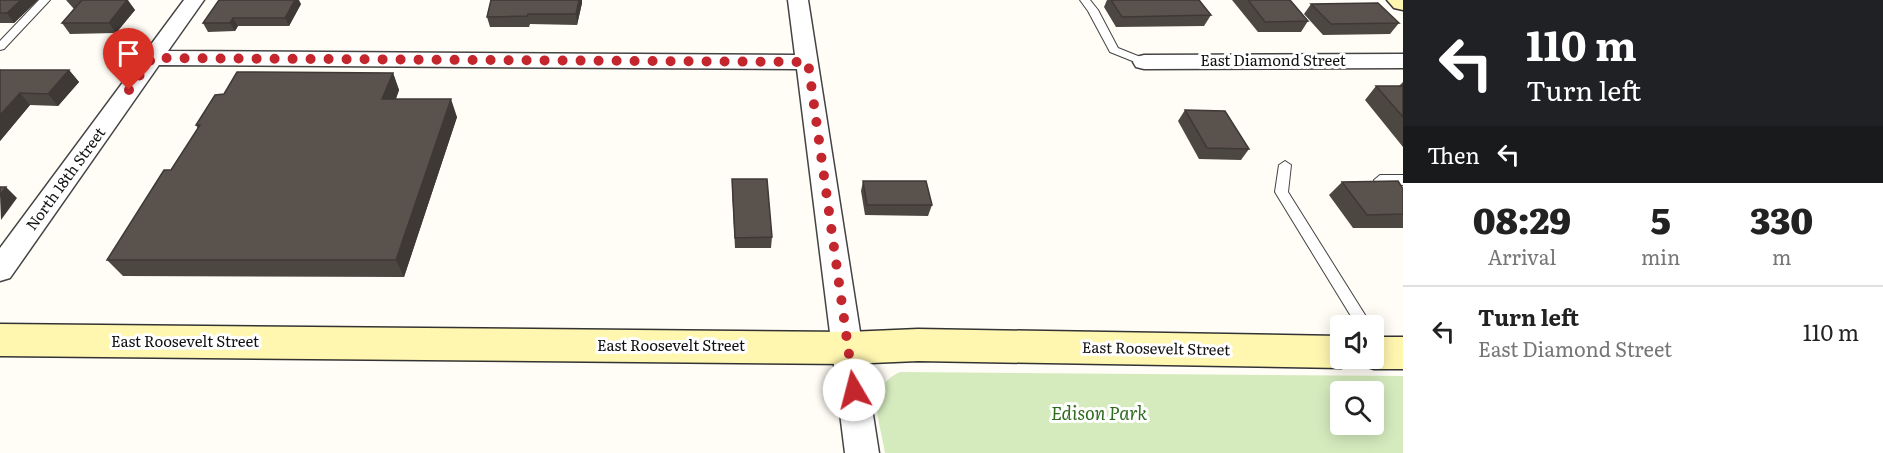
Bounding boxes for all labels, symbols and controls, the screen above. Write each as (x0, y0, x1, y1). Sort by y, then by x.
text: 110 m (1526, 12, 1637, 74)
icon: left (1427, 24, 1505, 102)
pin (103, 28, 154, 90)
icon: arrive (112, 37, 145, 70)
street label: East Diamond Street (1200, 48, 1346, 71)
text: Turn left (1526, 69, 1641, 109)
street label: North 18th Street (19, 122, 110, 235)
text: Then (1427, 138, 1480, 171)
icon: left (1492, 138, 1525, 171)
text: 08:29 (1473, 192, 1571, 245)
text: 5 (1650, 192, 1671, 245)
text: 330 (1750, 192, 1813, 245)
text: Arrival (1488, 241, 1556, 271)
text: min (1641, 241, 1680, 271)
text: m (1772, 241, 1791, 271)
text: Turn left (1478, 300, 1579, 333)
map controls (1330, 315, 1384, 435)
button: sound (1330, 315, 1384, 369)
icon: left (1427, 315, 1460, 348)
text: 110 m (1803, 315, 1859, 348)
street label: East Roosevelt Street (111, 329, 259, 352)
street label: East Roosevelt Street (597, 333, 745, 356)
text: East Diamond Street (1478, 333, 1672, 363)
street label: East Roosevelt Street (1082, 335, 1230, 360)
position arrow (822, 358, 886, 422)
button: search (1330, 381, 1384, 435)
park label: Edison Park (1051, 399, 1147, 426)

